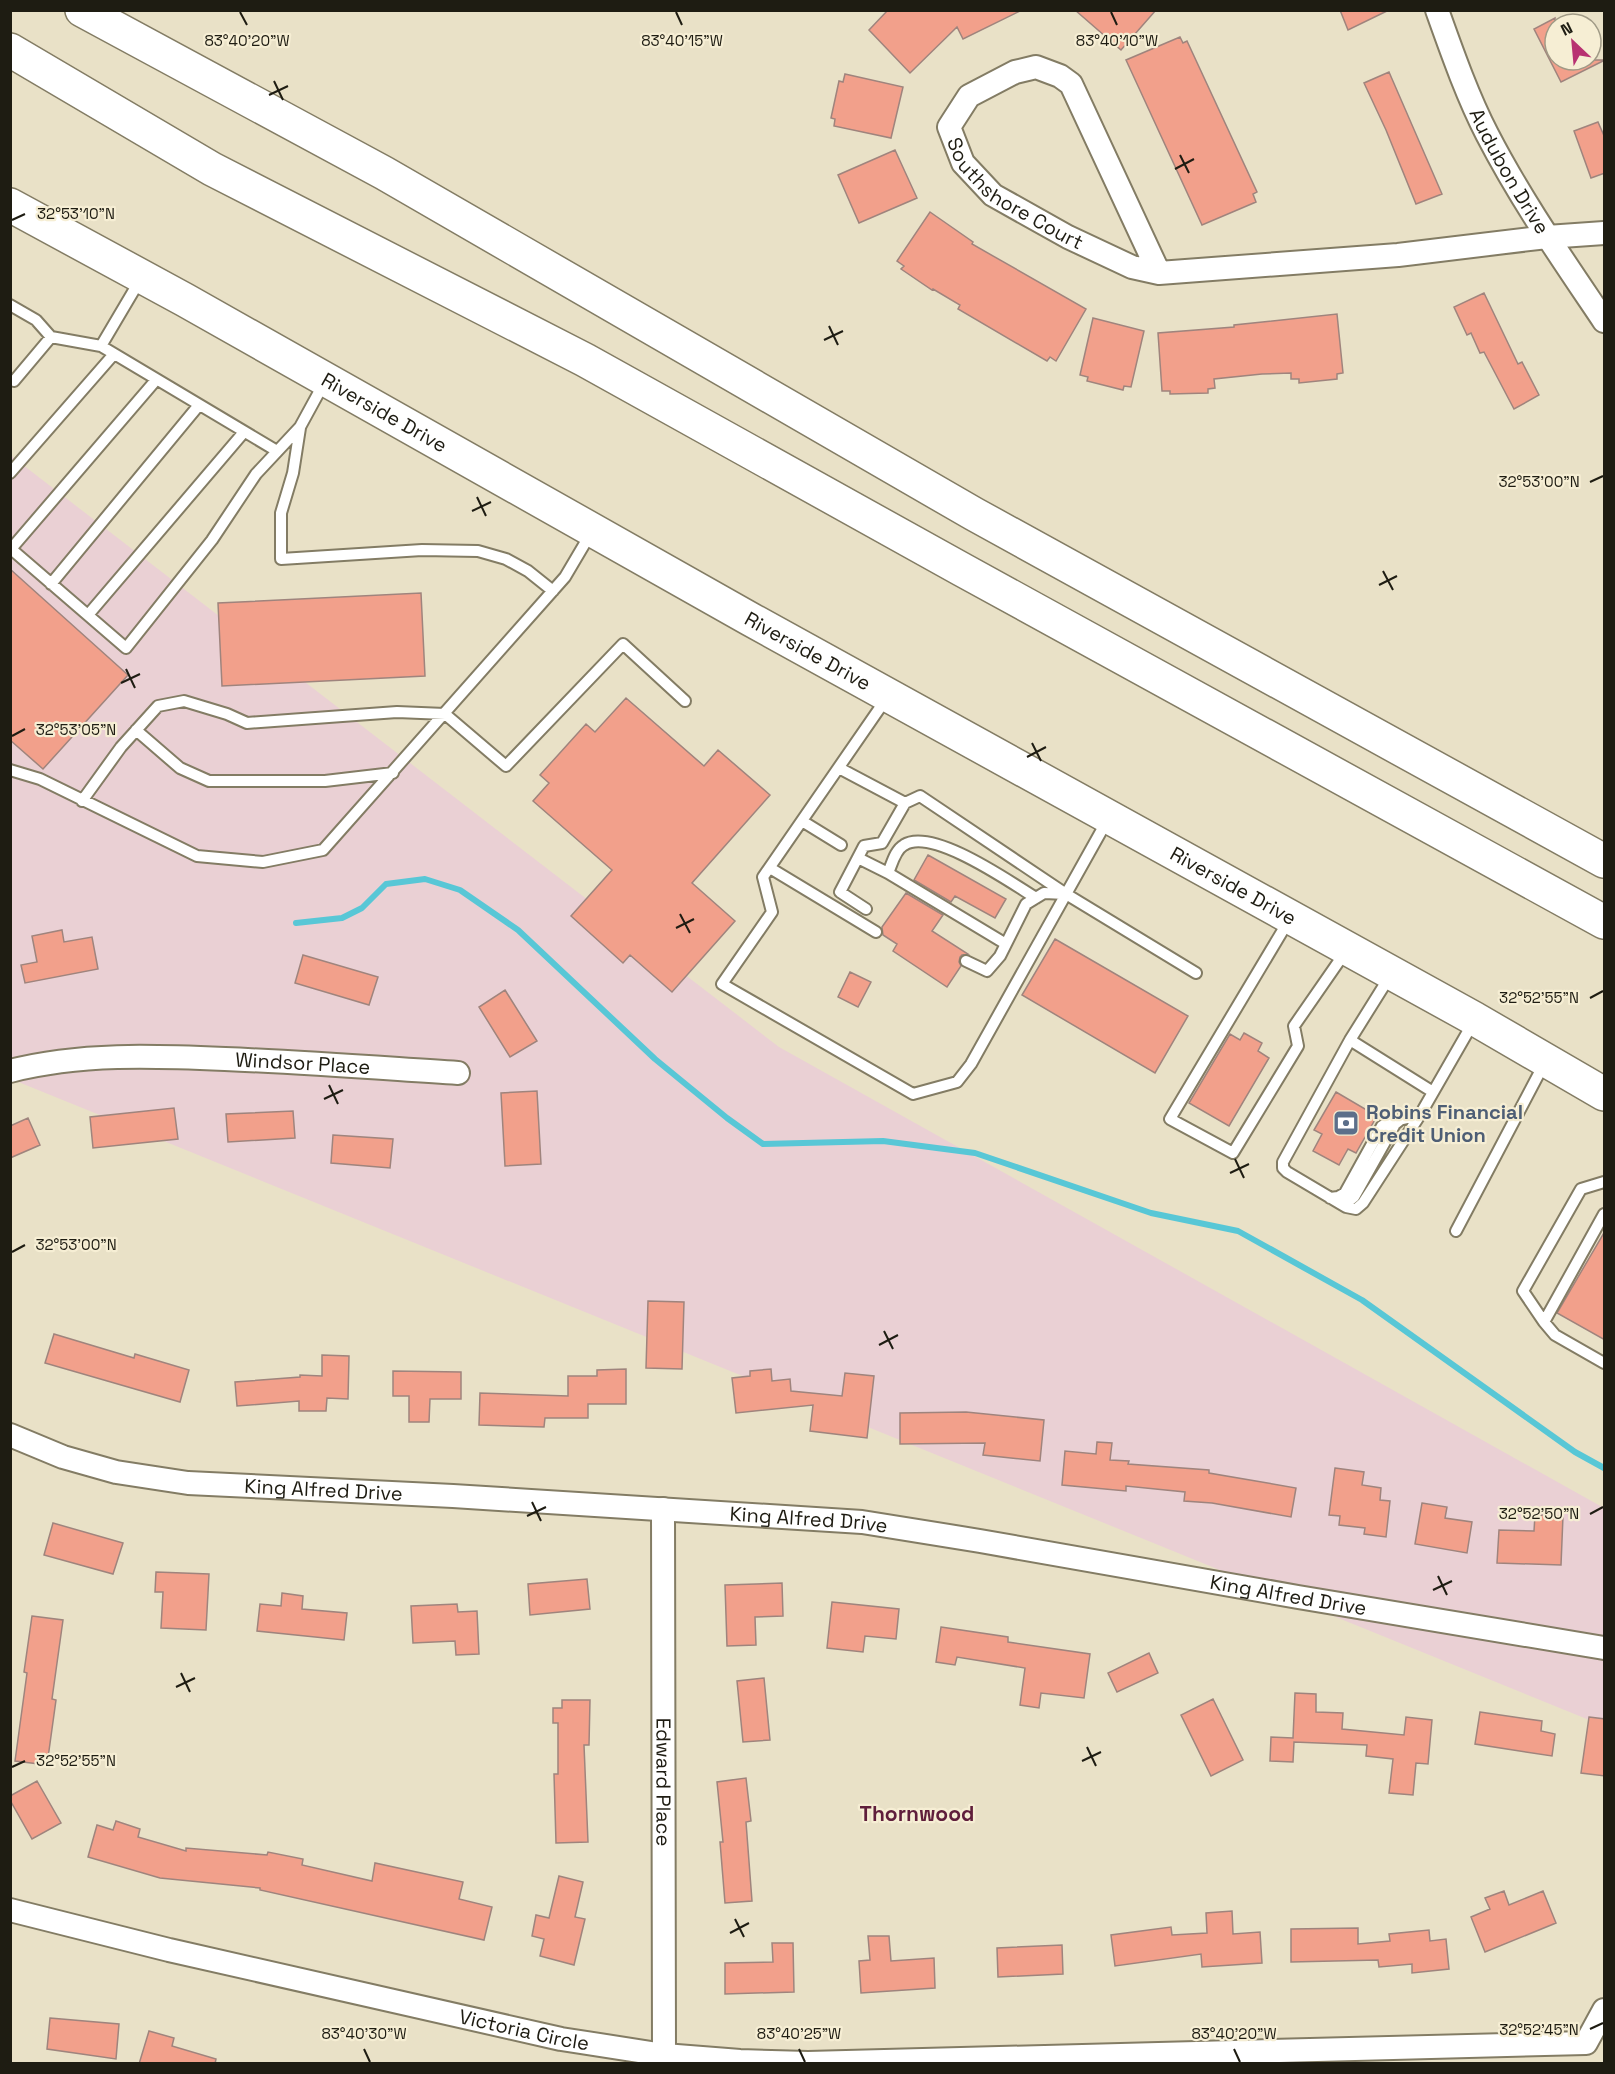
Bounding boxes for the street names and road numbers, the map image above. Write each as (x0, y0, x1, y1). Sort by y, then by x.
street label: Audubon Drive (1463, 104, 1555, 239)
street label: Southshore Court (941, 133, 1087, 255)
street label: Riverside Drive (317, 367, 452, 458)
street label: Riverside Drive (740, 606, 876, 696)
street label: Riverside Drive (1166, 840, 1301, 931)
street label: Windsor Place (235, 1046, 371, 1080)
street label: King Alfred Drive (244, 1473, 403, 1507)
street label: King Alfred Drive (729, 1501, 890, 1539)
street label: King Alfred Drive (1208, 1569, 1369, 1621)
street label: Edward Place (650, 1718, 677, 1846)
street label: Victoria Circle (456, 2003, 591, 2056)

